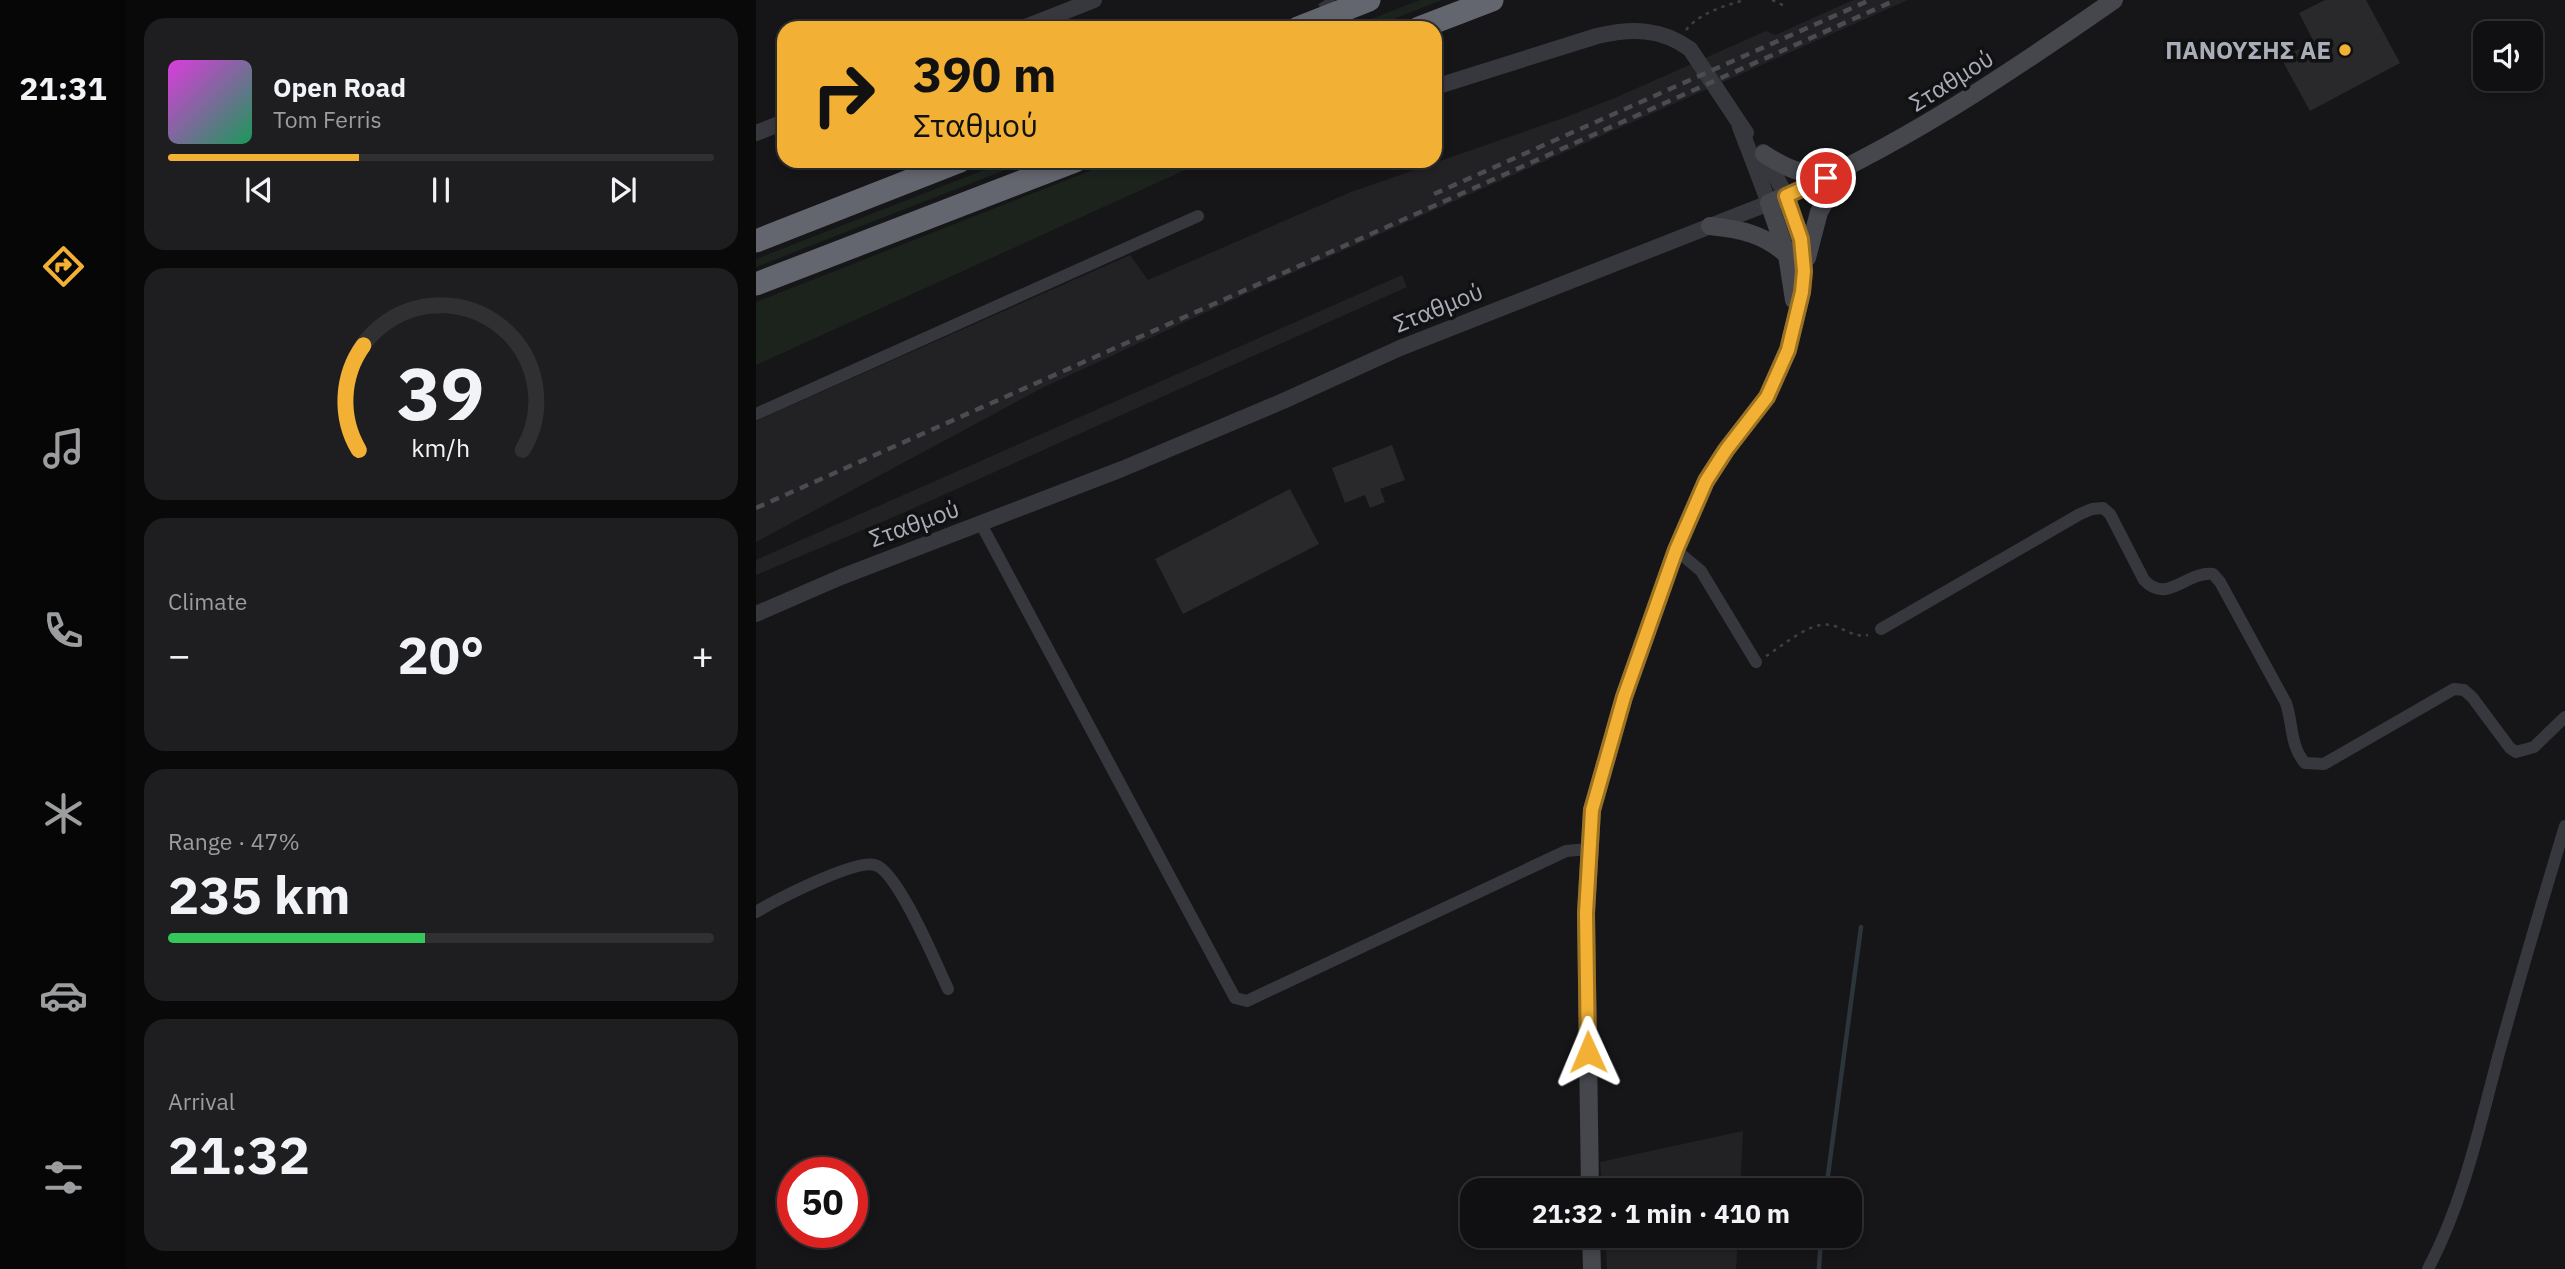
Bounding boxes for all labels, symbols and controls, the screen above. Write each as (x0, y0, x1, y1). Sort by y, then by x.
map controls (2473, 21, 2543, 91)
button: sound (2473, 21, 2543, 91)
place label: ΠΑΝΟΥΣΗΣ ΑΕ (2165, 34, 2331, 66)
text: 390 m (913, 42, 1057, 105)
street label: Σταθμού (1903, 42, 1999, 118)
marker: ΠΑΝΟΥΣΗΣ ΑΕ (2337, 42, 2353, 58)
icon: right (798, 49, 889, 140)
text: 21:31 (19, 67, 107, 109)
text: Open Road (273, 70, 406, 104)
text: Tom Ferris (273, 104, 382, 134)
text: Σταθμού (913, 104, 1038, 146)
pin (1796, 148, 1856, 208)
icon: arrive (1807, 159, 1845, 197)
icon: previous (240, 171, 278, 209)
icon: pause (422, 171, 460, 209)
icon: next (604, 171, 642, 209)
icon: directions (39, 242, 88, 291)
street label: Σταθμού (1389, 275, 1487, 339)
text: 39 (397, 346, 485, 441)
icon: music (39, 424, 88, 473)
text: km/h (412, 431, 470, 464)
street label: Σταθμού (864, 492, 964, 554)
text: Climate (168, 586, 247, 616)
icon: phone (39, 606, 88, 655)
text: 20° (398, 621, 484, 688)
text: − (168, 630, 191, 679)
text: + (691, 630, 714, 679)
icon: climate (39, 789, 88, 838)
text: Range · 47% (168, 826, 300, 856)
text: 235 km (168, 861, 350, 928)
icon: car (39, 971, 88, 1020)
position arrow (1551, 1015, 1625, 1089)
text: Arrival (168, 1086, 235, 1116)
text: 21:32 (168, 1121, 310, 1188)
icon: filters (39, 1153, 88, 1202)
speed limit sign: 50 (777, 1157, 868, 1248)
text: 21:32 · 1 min · 410 m (1532, 1196, 1790, 1230)

